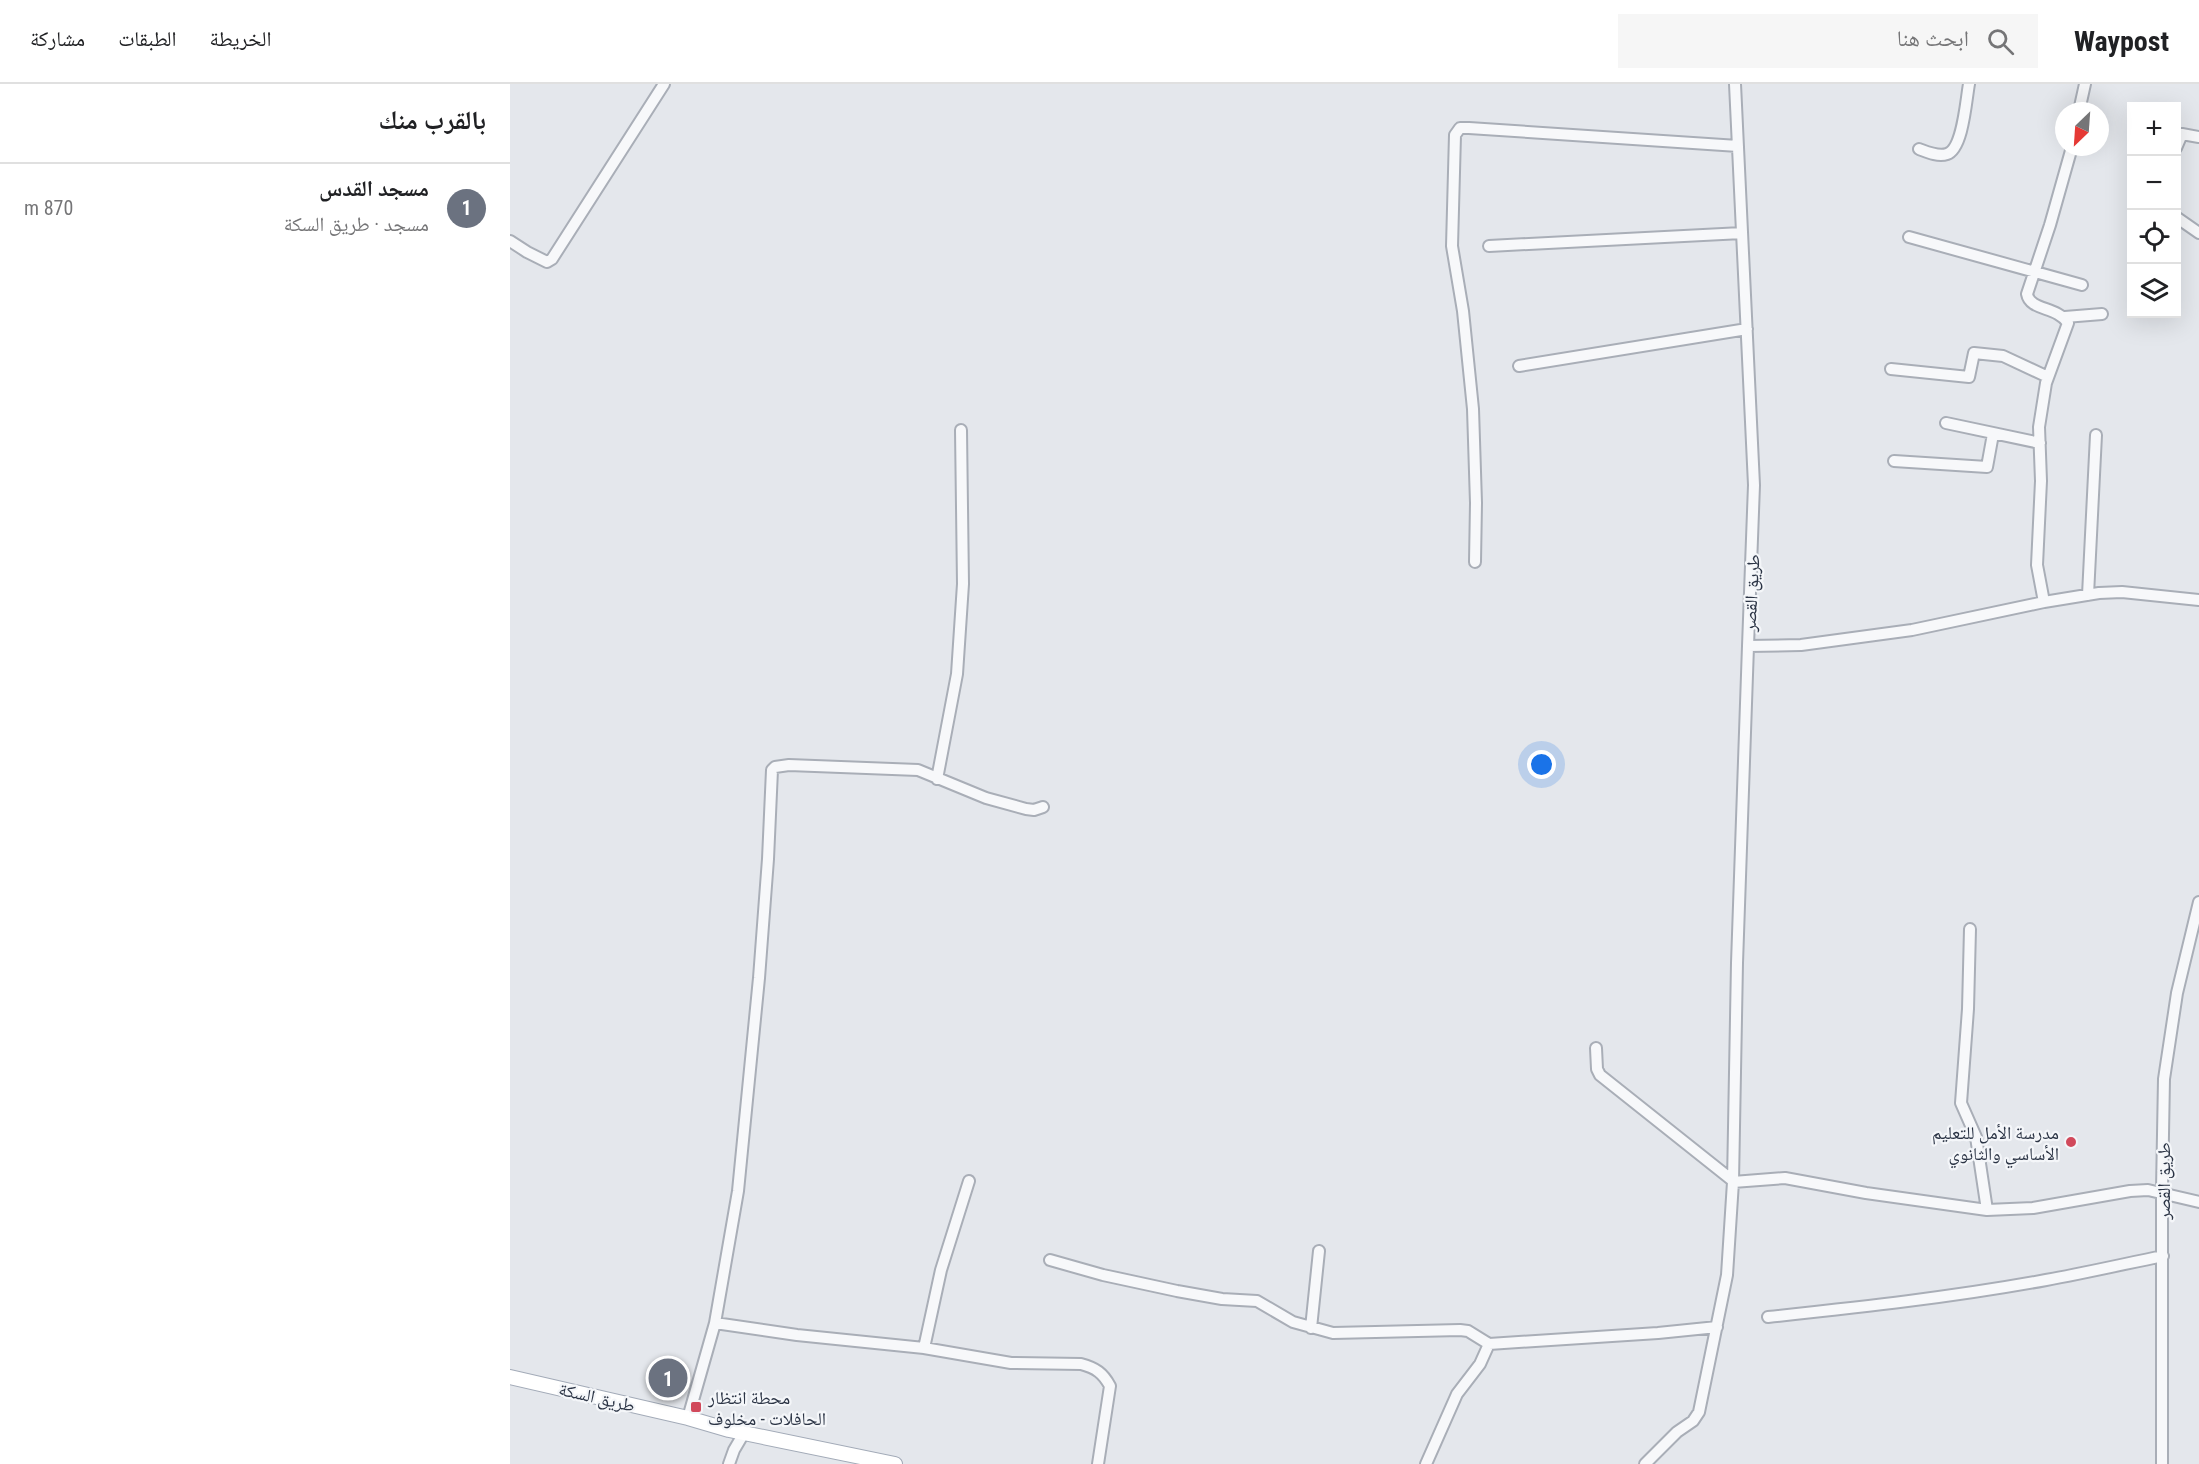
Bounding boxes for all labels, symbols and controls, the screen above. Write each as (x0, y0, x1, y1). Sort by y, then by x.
search box (1618, 14, 2038, 68)
icon: search (1984, 25, 2017, 58)
text: Waypost (2074, 25, 2169, 58)
text: ابحث هنا (1897, 26, 1969, 51)
text: مشاركة (30, 27, 85, 51)
text: الطبقات (118, 27, 177, 51)
text: الخريطة (210, 27, 271, 51)
north arrow (2055, 102, 2109, 156)
map controls (2127, 102, 2181, 318)
button: + (2127, 102, 2181, 156)
text: بالقرب منك (379, 105, 486, 135)
button: − (2127, 156, 2181, 210)
text: مسجد القدس (319, 176, 429, 201)
text: 870 m (24, 196, 73, 220)
text: 1 (461, 196, 472, 220)
button: locate (2127, 210, 2181, 264)
text: مسجد · طريق السكة (284, 212, 429, 236)
button: layers (2127, 264, 2181, 318)
street label: طريق القصر (1738, 554, 1765, 633)
your location (1527, 750, 1556, 779)
place label: مدرسة الأمل للتعليم الأساسي والثانوي (1932, 1122, 2059, 1168)
marker: مدرسة الأمل للتعليم الأساسي والثانوي (2064, 1135, 2078, 1149)
street label: طريق القصر (2153, 1142, 2175, 1221)
pin: 1 (648, 1356, 688, 1400)
street label: طريق السكة (557, 1378, 637, 1417)
place label: محطة انتظار الحافلات - مخلوف (707, 1387, 826, 1429)
marker: محطة انتظار الحافلات - مخلوف (689, 1400, 703, 1414)

